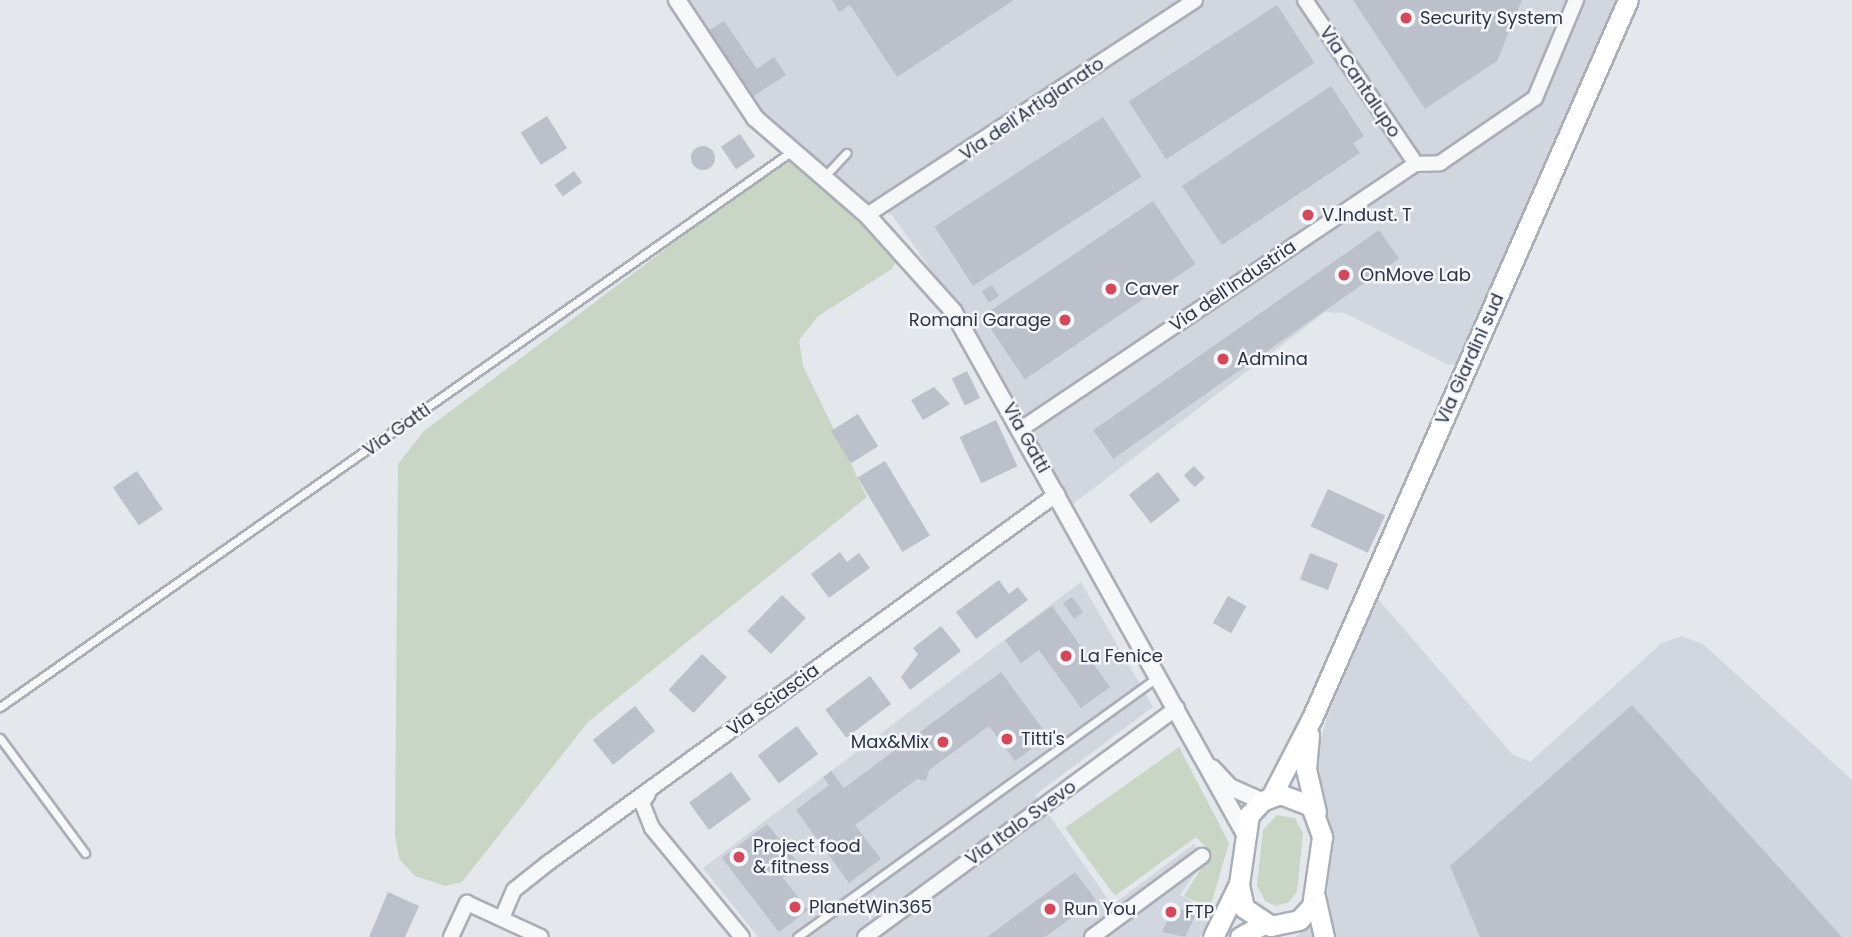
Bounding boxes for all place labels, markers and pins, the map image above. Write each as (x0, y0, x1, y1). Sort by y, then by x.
place label: Security System (1420, 7, 1563, 29)
marker: Security System (1398, 10, 1414, 26)
place label: V.Indust. T (1322, 204, 1412, 226)
marker: V.Indust. T (1300, 207, 1316, 223)
place label: OnMove Lab (1360, 264, 1471, 286)
marker: OnMove Lab (1334, 265, 1354, 285)
place label: Caver (1125, 278, 1179, 300)
marker: Caver (1103, 281, 1119, 297)
place label: Romani Garage (909, 309, 1051, 331)
marker: Romani Garage (1057, 312, 1073, 328)
place label: Admina (1237, 348, 1308, 370)
marker: Admina (1215, 351, 1231, 367)
place label: La Fenice (1080, 645, 1163, 667)
marker: La Fenice (1058, 648, 1074, 664)
place label: Titti's (1021, 728, 1065, 750)
place label: Max&Mix (851, 731, 929, 753)
marker: Titti's (999, 731, 1015, 747)
marker: Max&Mix (935, 734, 951, 750)
place label: Project food & fitness (753, 836, 861, 878)
marker: Project food & fitness (731, 849, 747, 865)
place label: PlanetWin365 (809, 896, 932, 918)
place label: Run You (1064, 898, 1136, 920)
marker: PlanetWin365 (787, 899, 803, 915)
marker: Run You (1042, 901, 1058, 917)
place label: FTP (1185, 901, 1214, 923)
marker: FTP (1163, 904, 1179, 920)

